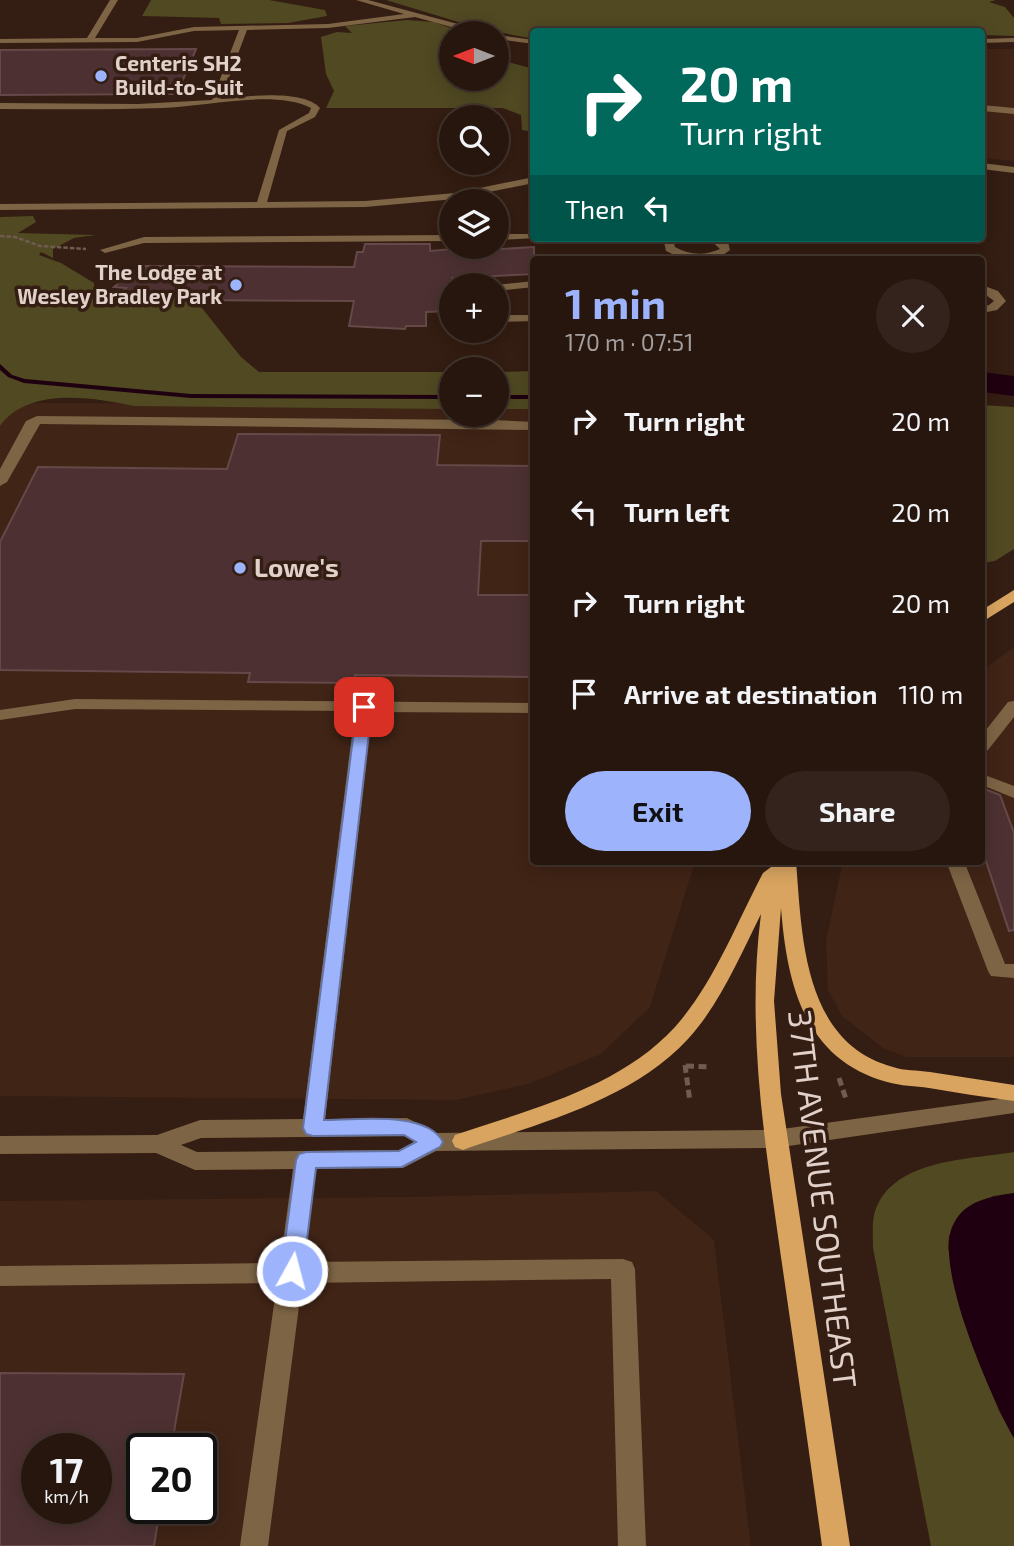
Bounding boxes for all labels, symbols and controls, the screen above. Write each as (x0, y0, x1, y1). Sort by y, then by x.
north arrow (439, 21, 509, 91)
map controls (439, 21, 509, 427)
place label: Centeris SH2 Build-to-Suit (115, 50, 244, 99)
text: 20 m (680, 53, 793, 112)
icon: right (565, 56, 656, 147)
marker: Centeris SH2 Build-to-Suit (93, 68, 109, 84)
button: search (439, 105, 509, 175)
text: Turn right (680, 113, 822, 151)
button: layers (439, 189, 509, 259)
icon: left (638, 189, 676, 227)
text: Then (565, 193, 624, 224)
place label: The Lodge at Wesley Bradley Park (17, 259, 222, 309)
button: + (439, 273, 509, 343)
marker: The Lodge at Wesley Bradley Park (228, 277, 244, 293)
text: 1 min (565, 277, 666, 327)
button: close (876, 279, 950, 353)
text: 170 m · 07:51 (565, 328, 693, 356)
button: − (439, 357, 509, 427)
icon: right (565, 402, 603, 440)
text: Turn right (624, 405, 745, 436)
text: 20 m (891, 405, 950, 436)
icon: left (565, 493, 603, 531)
text: Turn left (624, 496, 730, 527)
text: 20 m (891, 496, 950, 527)
place label: Lowe's (254, 551, 339, 582)
marker: Lowe's (232, 560, 248, 576)
icon: right (565, 584, 603, 622)
text: Turn right (624, 587, 745, 618)
text: 20 m (891, 587, 950, 618)
icon: arrive (565, 675, 603, 713)
pin (334, 677, 394, 737)
text: Arrive at destination (624, 678, 877, 709)
text: 110 m (898, 678, 963, 709)
icon: arrive (345, 688, 383, 726)
button: Exit (565, 771, 751, 851)
button: Share (765, 771, 950, 851)
street label: 37TH AVENUE SOUTHEAST (782, 1008, 866, 1390)
position arrow (255, 1234, 329, 1308)
speed limit sign: 20 (126, 1433, 217, 1524)
text: 17 (50, 1448, 83, 1490)
text: km/h (44, 1485, 89, 1507)

